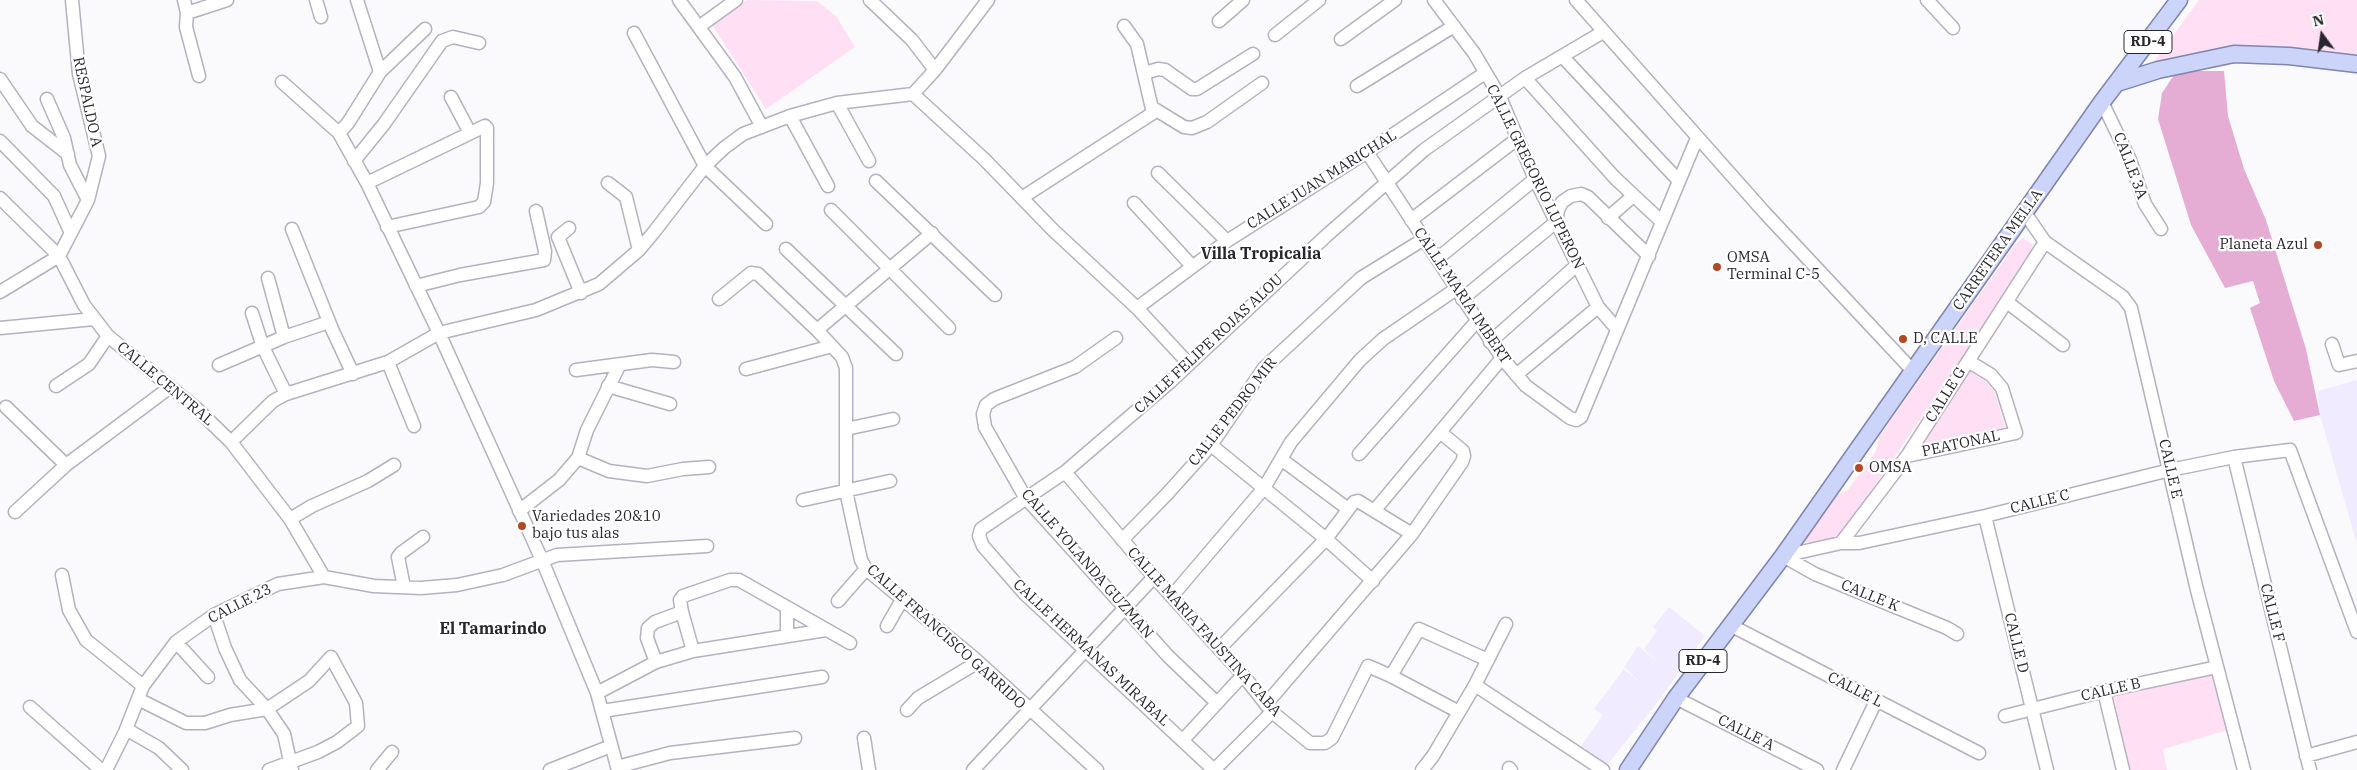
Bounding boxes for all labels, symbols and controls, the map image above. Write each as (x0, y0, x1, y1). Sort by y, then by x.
north arrow (2297, 10, 2347, 60)
text: N (2311, 10, 2326, 31)
road number: RD-4 (2124, 31, 2172, 54)
street label: RESPALDO A (69, 55, 105, 149)
street label: CALLE GREGORIO LUPERON (1482, 82, 1588, 272)
street label: CALLE JUAN MARICHAL (1244, 127, 1400, 233)
street label: CALLE 3A (2109, 130, 2151, 202)
street label: CARRETERA MELLA (1949, 186, 2047, 314)
street label: CALLE MARIA IMBERT (1410, 224, 1514, 368)
place label: Planeta Azul (2219, 236, 2308, 254)
marker: Planeta Azul (2312, 239, 2324, 251)
district label: Villa Tropicalia (1201, 244, 1321, 264)
place label: OMSA Terminal C-5 (1727, 249, 1820, 284)
marker: OMSA Terminal C-5 (1711, 261, 1723, 273)
street label: CALLE FELIPE ROJAS ALOU (1131, 270, 1287, 418)
place label: D, CALLE (1913, 330, 1978, 348)
marker: D, CALLE (1897, 333, 1909, 345)
street label: CALLE CENTRAL (113, 338, 217, 430)
street label: CALLE PEDRO MIR (1185, 354, 1281, 470)
street label: CALLE G (1922, 364, 1970, 426)
street label: PEATONAL (1920, 427, 2002, 461)
street label: CALLE E (2154, 438, 2186, 500)
place label: OMSA (1869, 459, 1912, 477)
marker: OMSA (1853, 462, 1865, 474)
street label: CALLE YOLANDA GUZMAN (1017, 486, 1157, 642)
street label: CALLE C (2008, 486, 2072, 518)
place label: Variedades 20&10 bajo tus alas (532, 508, 661, 543)
marker: Variedades 20&10 bajo tus alas (516, 520, 528, 532)
street label: CALLE MARIA FAUSTINA CABA (1123, 544, 1285, 720)
street label: CALLE FRANCISCO GARRIDO (863, 561, 1029, 713)
street label: CALLE HERMANAS MIRABAL (1009, 576, 1173, 730)
street label: CALLE K (1838, 576, 1902, 616)
street label: CALLE 23 (205, 580, 275, 628)
street label: CALLE F (2256, 582, 2288, 644)
street label: CALLE D (2000, 611, 2032, 675)
district label: El Tamarindo (439, 619, 547, 639)
road number: RD-4 (1679, 649, 1727, 672)
street label: CALLE L (1824, 668, 1886, 712)
street label: CALLE B (2079, 674, 2143, 706)
street label: CALLE A (1715, 711, 1777, 755)

